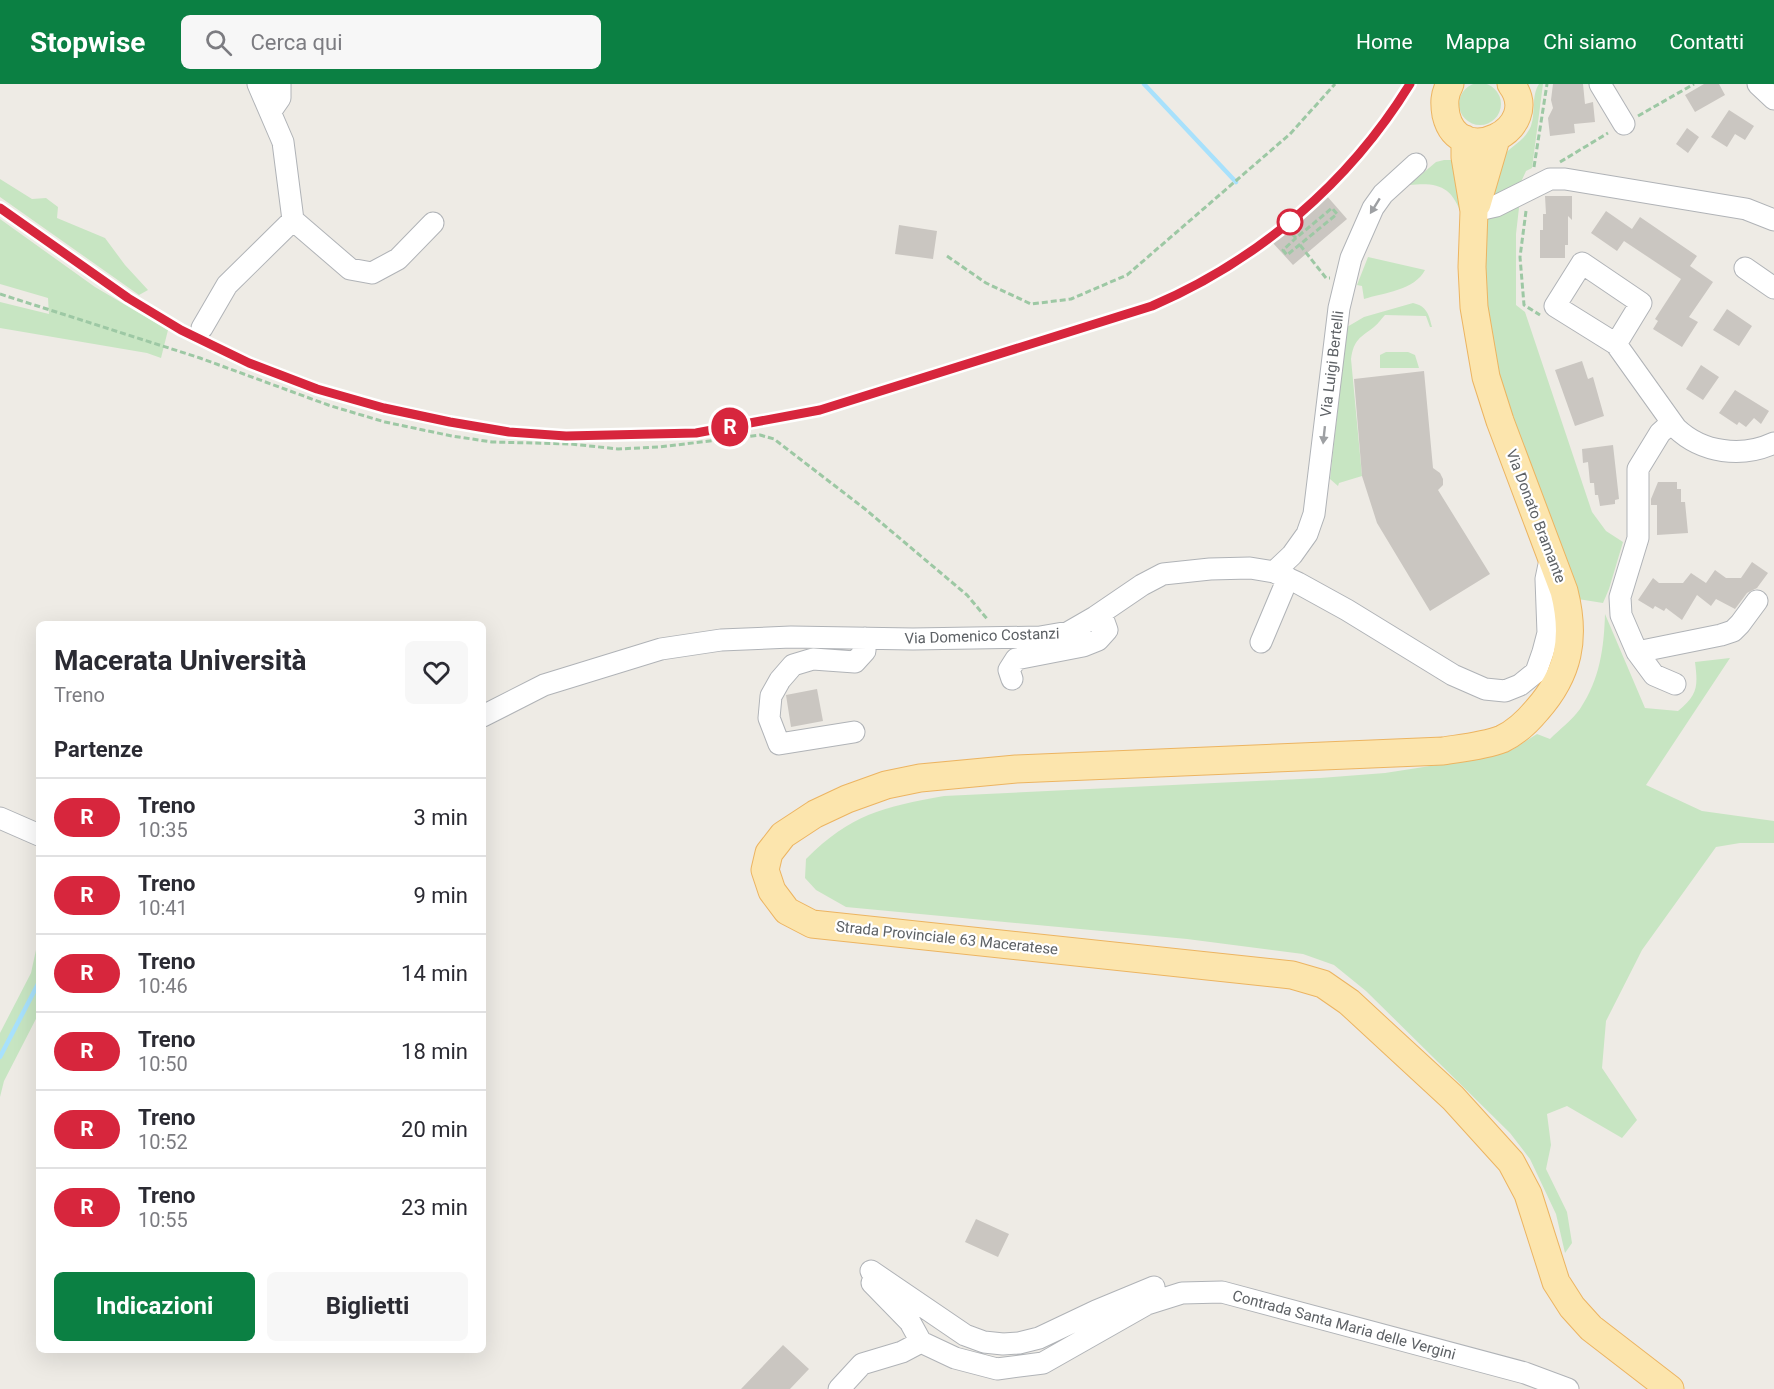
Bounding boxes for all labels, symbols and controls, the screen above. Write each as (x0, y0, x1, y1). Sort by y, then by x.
search box (181, 15, 601, 69)
text: Stopwise (30, 26, 145, 59)
icon: search (202, 26, 235, 59)
text: Cerca qui (250, 30, 343, 55)
text: Home (1356, 30, 1413, 54)
text: Mappa (1446, 30, 1510, 54)
text: Chi siamo (1543, 30, 1637, 54)
text: Contatti (1670, 30, 1744, 54)
one-way arrow (1370, 198, 1381, 214)
unlabelled marker (1277, 209, 1303, 235)
street label: Via Luigi Bertelli (1317, 310, 1347, 418)
line badge: R (710, 408, 750, 446)
text: R (723, 415, 737, 439)
one-way arrow (1319, 426, 1329, 445)
street label: Via Donato Bramante (1502, 447, 1570, 585)
street label: Via Domenico Costanzi (904, 624, 1060, 648)
button: heart (405, 641, 468, 704)
text: Macerata Università (54, 644, 307, 677)
text: Treno (54, 683, 105, 707)
text: Partenze (54, 737, 143, 762)
text: Treno (138, 793, 195, 818)
text: R (80, 805, 94, 829)
text: 3 min (413, 805, 468, 830)
text: 10:35 (138, 818, 188, 842)
text: Treno (138, 871, 195, 896)
text: R (80, 883, 94, 907)
text: 9 min (413, 883, 468, 908)
text: 10:41 (138, 896, 188, 920)
street label: Strada Provinciale 63 Maceratese (835, 917, 1059, 959)
text: Treno (138, 949, 195, 974)
text: R (80, 961, 94, 985)
text: 14 min (401, 961, 468, 986)
text: 10:46 (138, 974, 188, 998)
text: Treno (138, 1027, 195, 1052)
text: R (80, 1039, 94, 1063)
text: 18 min (401, 1039, 468, 1064)
text: 10:50 (138, 1052, 188, 1076)
text: Treno (138, 1105, 195, 1130)
text: R (80, 1117, 94, 1141)
text: 20 min (401, 1117, 468, 1142)
text: 10:52 (138, 1130, 188, 1154)
text: Treno (138, 1183, 195, 1208)
text: R (80, 1195, 94, 1219)
text: 23 min (401, 1195, 468, 1220)
text: 10:55 (138, 1208, 188, 1232)
button: Indicazioni (54, 1272, 255, 1341)
button: Biglietti (267, 1272, 468, 1341)
street label: Contrada Santa Maria delle Vergini (1230, 1287, 1458, 1363)

